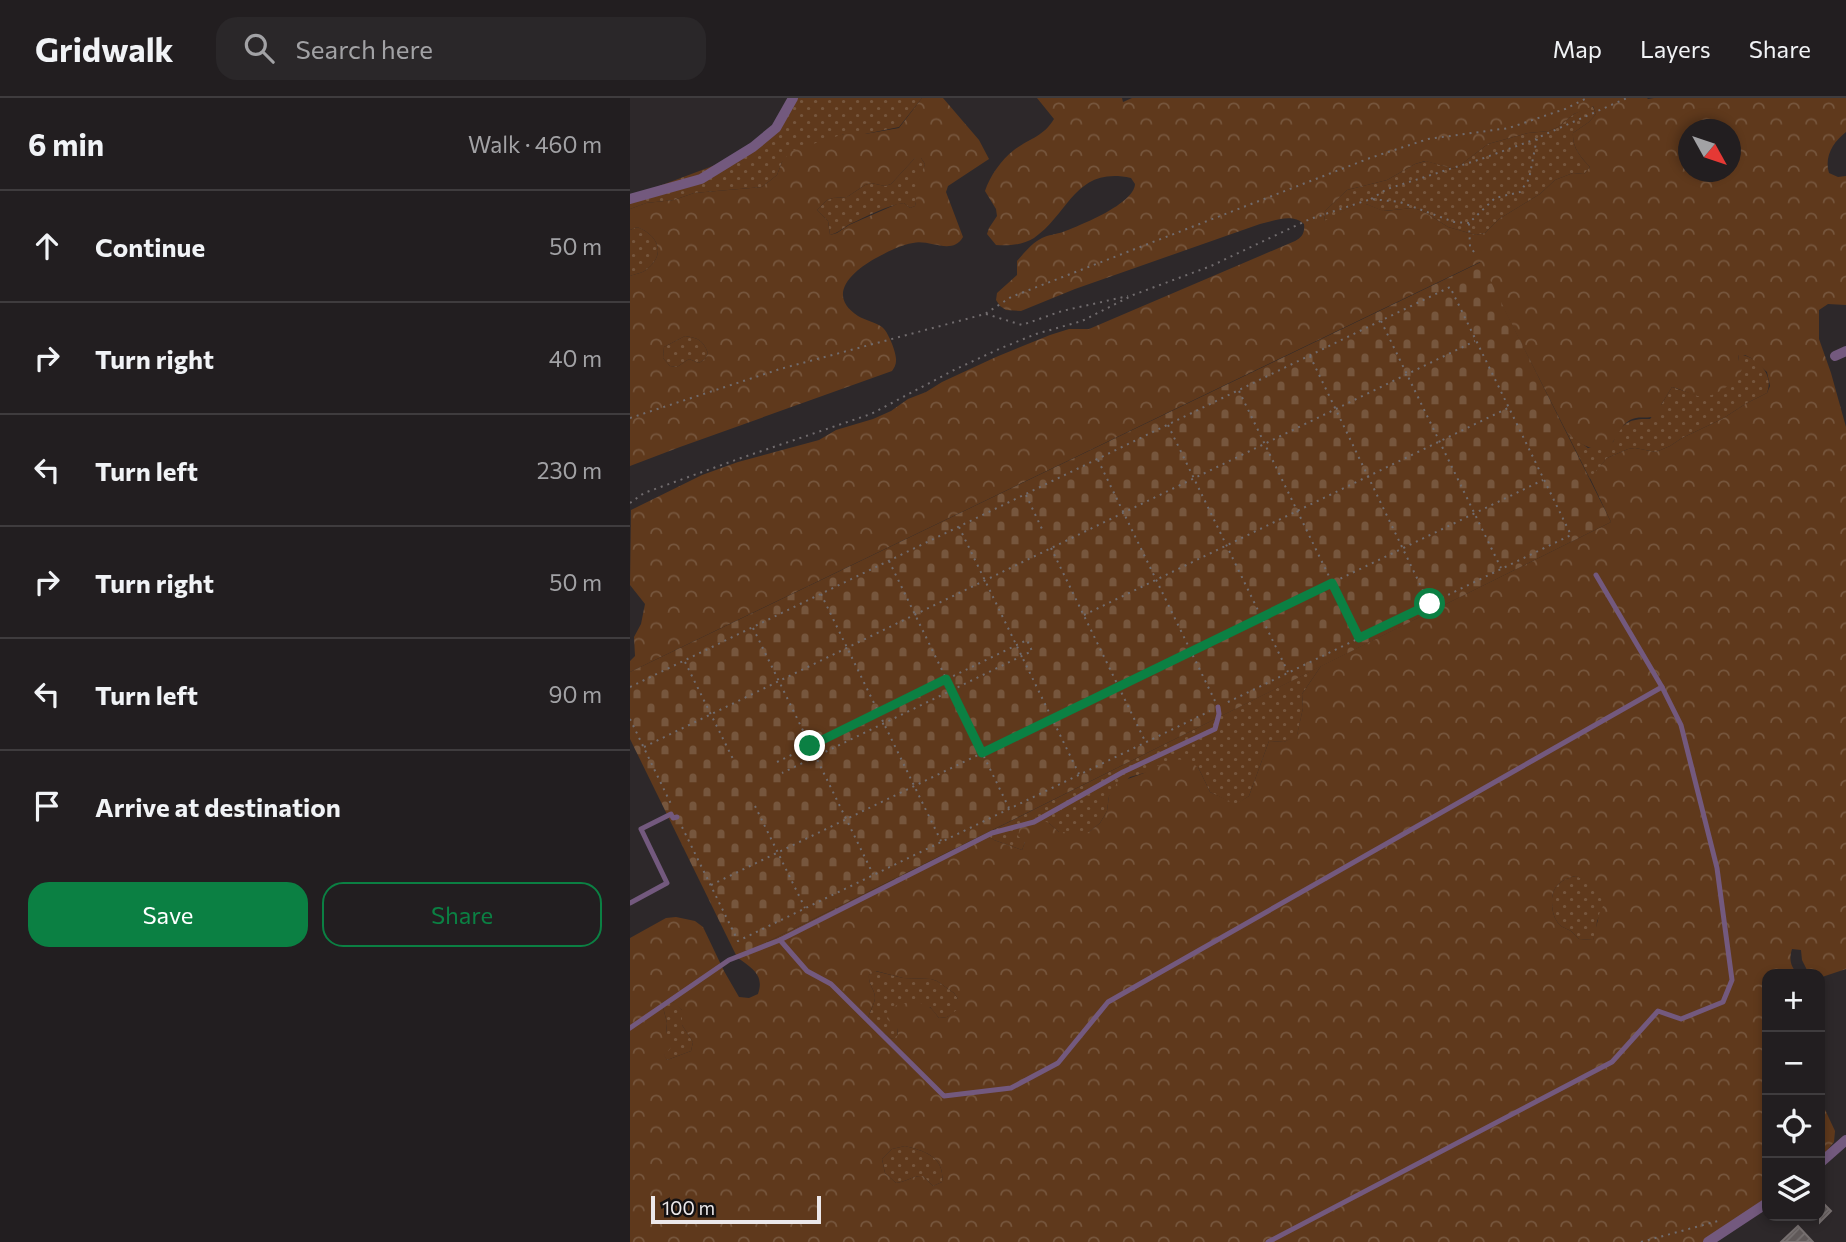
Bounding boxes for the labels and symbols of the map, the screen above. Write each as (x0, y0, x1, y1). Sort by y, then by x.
north arrow (1678, 119, 1741, 182)
route start (1414, 588, 1445, 619)
route end (794, 730, 825, 761)
scale bar (651, 1193, 821, 1225)

